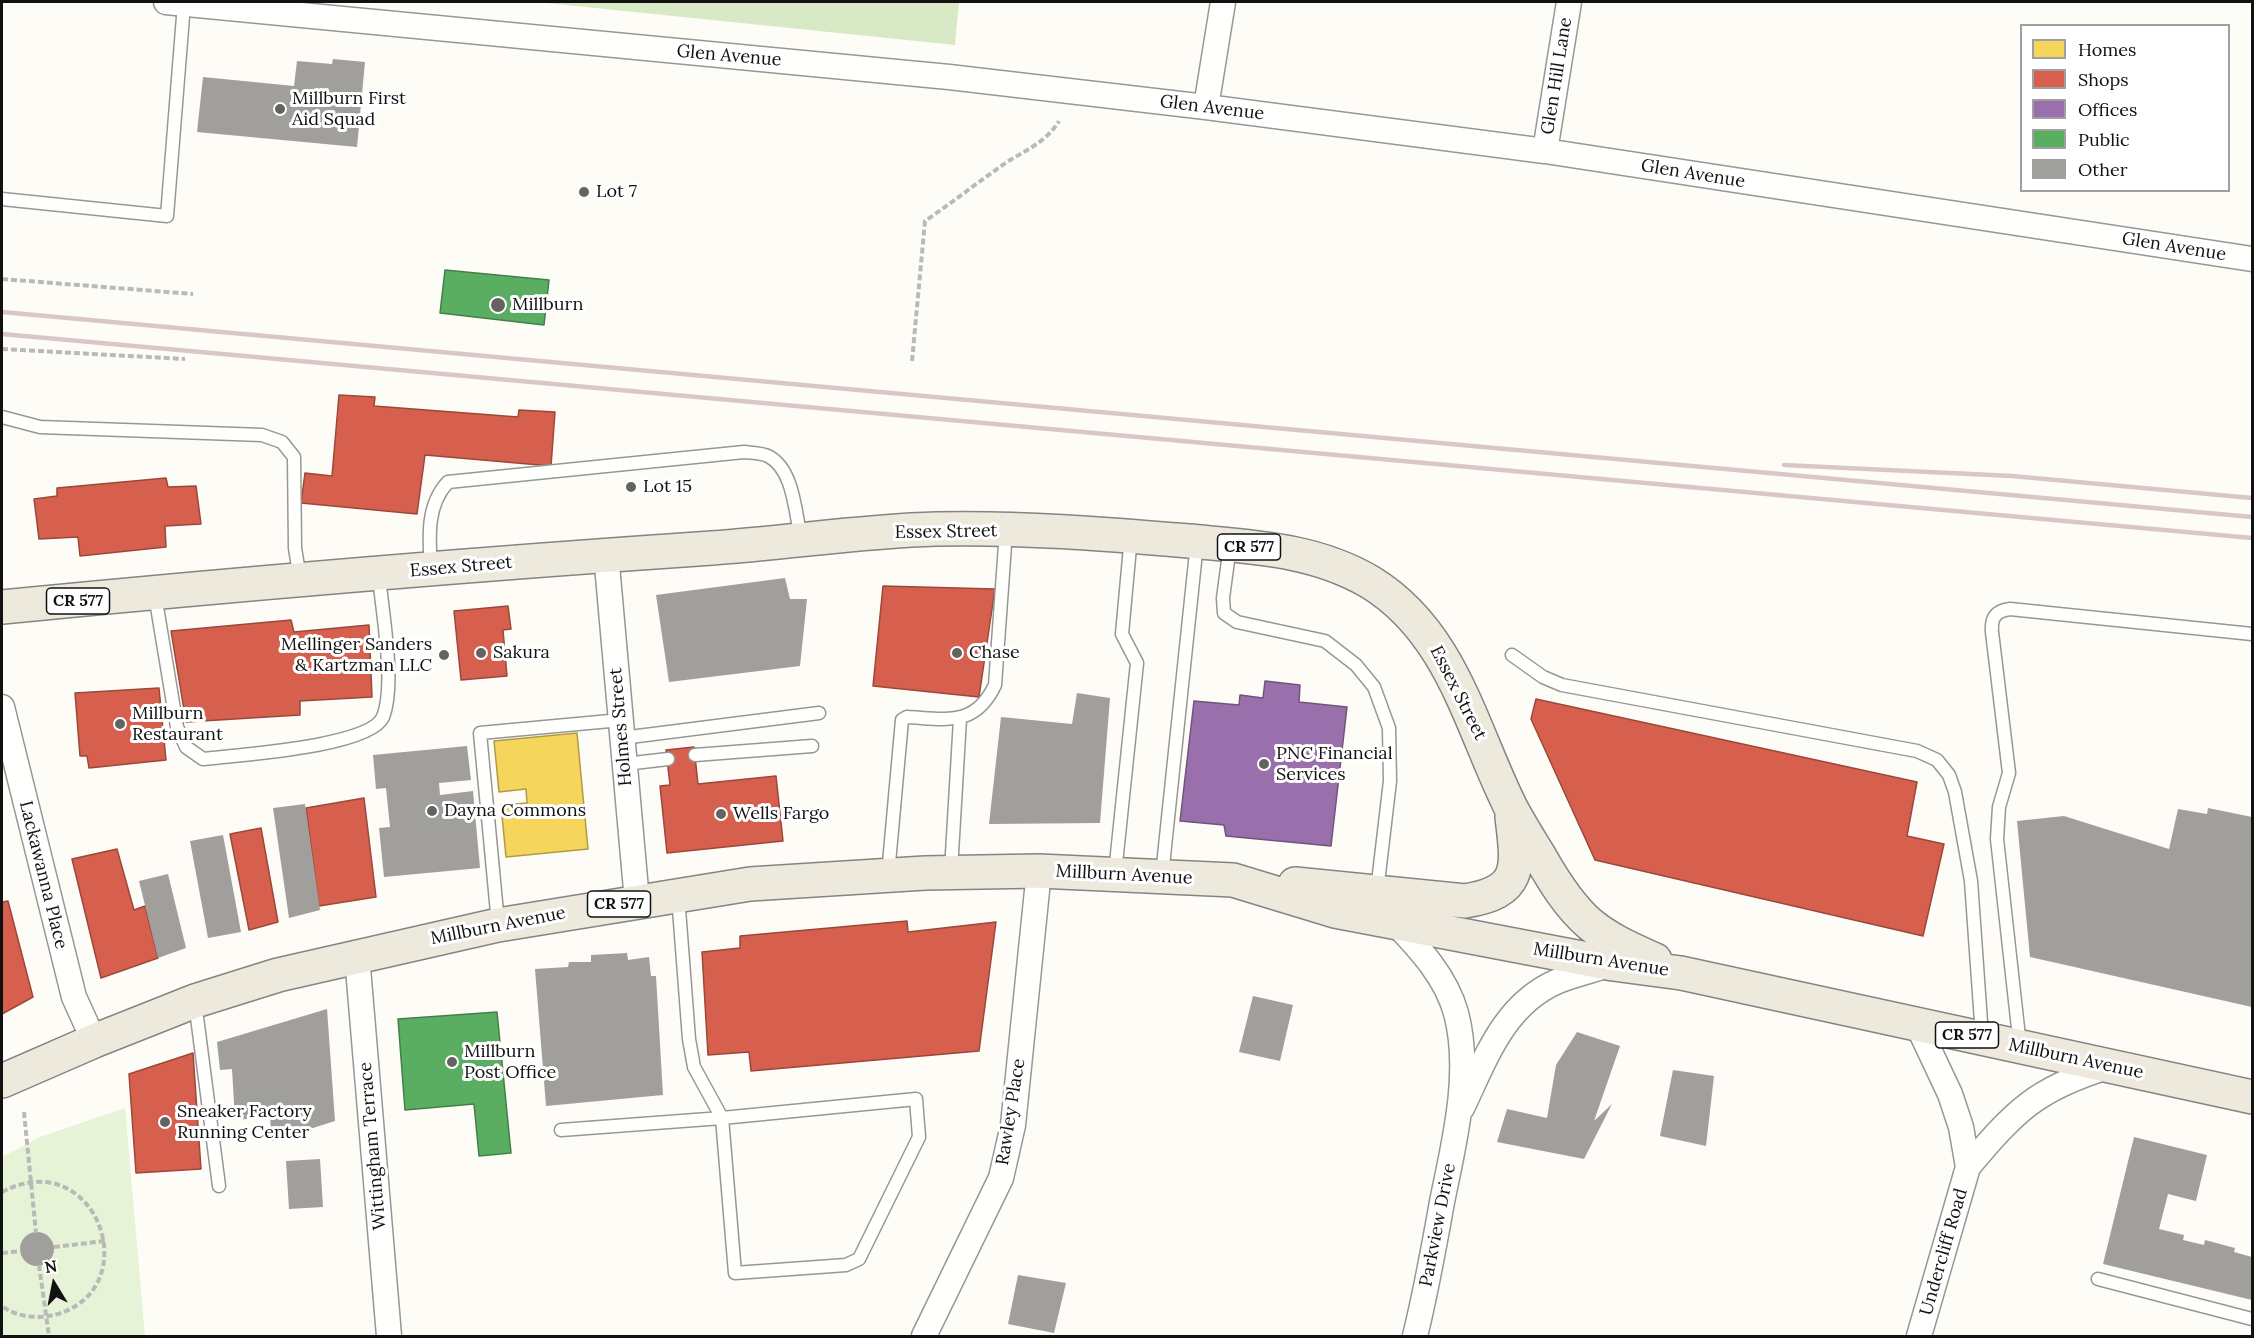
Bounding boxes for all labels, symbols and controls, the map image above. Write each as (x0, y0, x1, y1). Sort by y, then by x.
street label: Glen Hill Lane (1537, 16, 1577, 136)
legend (2020, 24, 2230, 192)
text: Homes (2078, 38, 2136, 61)
street label: Glen Avenue (676, 41, 782, 71)
text: Shops (2078, 68, 2129, 91)
place label: Millburn First Aid Squad (292, 88, 406, 130)
street label: Glen Avenue (1159, 91, 1265, 125)
text: Offices (2078, 98, 2137, 121)
marker: Millburn First Aid Squad (273, 102, 287, 116)
text: Public (2078, 128, 2130, 151)
street label: Glen Avenue (1639, 155, 1747, 193)
text: Other (2078, 158, 2128, 181)
place label: Lot 7 (596, 181, 637, 203)
marker: Lot 7 (577, 185, 591, 199)
street label: Glen Avenue (2120, 228, 2228, 266)
place label: Millburn (512, 294, 583, 316)
marker: Millburn (489, 296, 507, 314)
place label: Lot 15 (643, 476, 692, 498)
marker: Lot 15 (624, 480, 638, 494)
street label: Essex Street (894, 520, 998, 544)
road number: CR 577 (1218, 534, 1280, 560)
street label: Essex Street (409, 552, 513, 582)
road number: CR 577 (46, 588, 110, 614)
place label: Mellinger Sanders & Kartzman LLC (281, 634, 432, 676)
place label: Sakura (493, 642, 550, 664)
place label: Chase (969, 642, 1020, 664)
street label: Essex Street (1425, 642, 1491, 744)
marker: Sakura (474, 646, 488, 660)
marker: Chase (950, 646, 964, 660)
marker: Mellinger Sanders & Kartzman LLC (437, 648, 451, 662)
street label: Holmes Street (605, 667, 637, 787)
place label: Millburn Restaurant (132, 703, 223, 746)
marker: Millburn Restaurant (113, 717, 127, 731)
place label: PNC Financial Services (1276, 743, 1393, 786)
marker: PNC Financial Services (1257, 757, 1271, 771)
street label: Lackawanna Place (14, 799, 72, 951)
place label: Dayna Commons (444, 800, 586, 822)
place label: Wells Fargo (733, 803, 829, 825)
marker: Dayna Commons (425, 804, 439, 818)
marker: Wells Fargo (714, 807, 728, 821)
street label: Millburn Avenue (1055, 861, 1193, 889)
road number: CR 577 (588, 891, 650, 917)
street label: Millburn Avenue (429, 902, 567, 950)
street label: Millburn Avenue (1532, 939, 1670, 981)
road number: CR 577 (1936, 1022, 1998, 1048)
street label: Millburn Avenue (2007, 1034, 2145, 1084)
place label: Millburn Post Office (464, 1041, 556, 1084)
marker: Millburn Post Office (445, 1055, 459, 1069)
street label: Rawley Place (992, 1057, 1030, 1167)
street label: Wittingham Terrace (355, 1061, 391, 1231)
place label: Sneaker Factory Running Center (177, 1101, 312, 1144)
marker: Sneaker Factory Running Center (158, 1115, 172, 1129)
street label: Parkview Drive (1415, 1161, 1461, 1289)
street label: Undercliff Road (1916, 1186, 1972, 1318)
north arrow (24, 1254, 84, 1314)
text: N (43, 1255, 59, 1277)

